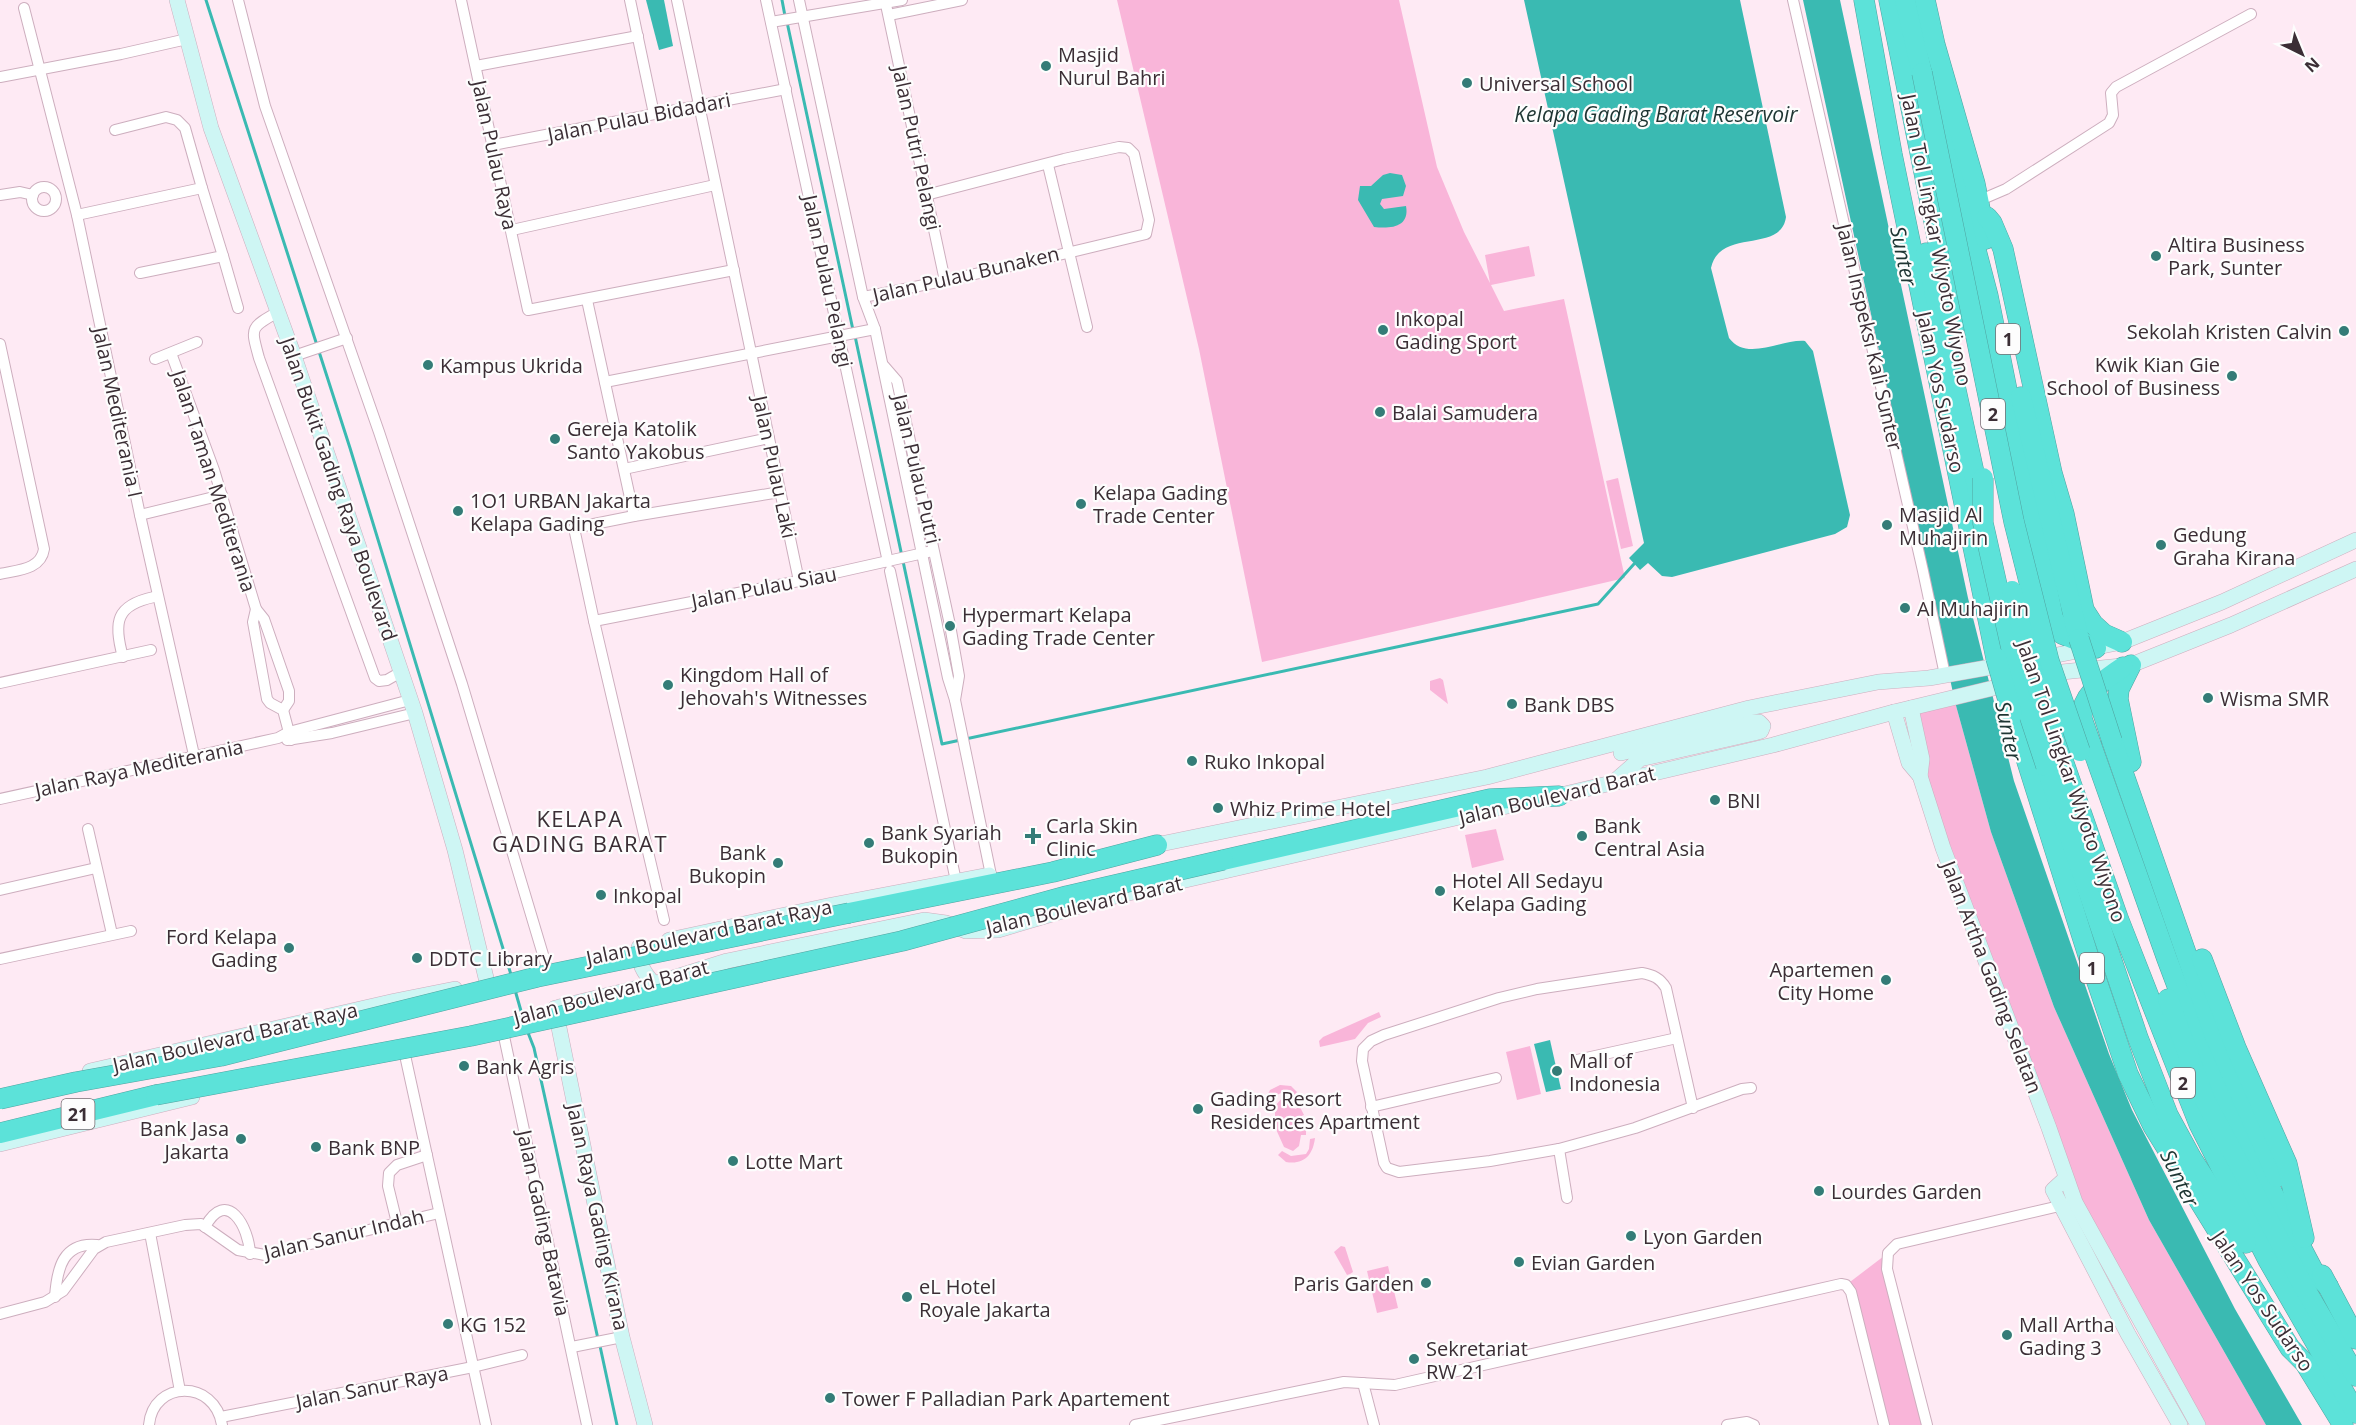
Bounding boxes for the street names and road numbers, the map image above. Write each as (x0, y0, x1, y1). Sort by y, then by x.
street label: Jalan Putri Pelangi (886, 61, 948, 233)
street label: Jalan Pulau Raya (466, 76, 524, 232)
street label: Jalan Pulau Bidadari (543, 86, 733, 148)
street label: Jalan Tol Lingkar Wiyoto Wiyono (1895, 90, 1979, 388)
street label: Jalan Pulau Pelangi (796, 190, 859, 370)
street label: Jalan Inspeksi Kali Sunter (1830, 219, 1909, 453)
street label: Jalan Pulau Bunaken (868, 239, 1062, 309)
street label: Jalan Yos Sudarso (1910, 307, 1971, 475)
street label: Jalan Mediterania I (86, 322, 149, 500)
road number: 1 (1996, 324, 2020, 354)
street label: Jalan Bukit Gading Raya Boulevard (274, 332, 404, 644)
street label: Jalan Taman Mediterania (165, 365, 263, 595)
street label: Jalan Pulau Putri (886, 390, 947, 546)
street label: Jalan Pulau Laki (746, 391, 803, 541)
road number: 2 (1981, 399, 2005, 429)
street label: Jalan Pulau Siau (687, 560, 839, 615)
street label: Jalan Tol Lingkar Wiyoto Wiyono (2010, 634, 2133, 926)
street label: Jalan Raya Mediterania (30, 733, 246, 804)
street label: Jalan Boulevard Barat (1454, 759, 1658, 831)
street label: Jalan Artha Gading Selatan (1934, 855, 2049, 1097)
street label: Jalan Boulevard Barat (981, 869, 1185, 941)
street label: Jalan Boulevard Barat Raya (582, 893, 834, 972)
street label: Jalan Boulevard Barat (509, 953, 711, 1032)
road number: 1 (2080, 953, 2104, 983)
street label: Jalan Boulevard Barat Raya (108, 996, 360, 1079)
road number: 2 (2171, 1068, 2195, 1098)
road number: 21 (62, 1099, 94, 1129)
street label: Jalan Raya Gading Kirana (560, 1099, 635, 1333)
street label: Jalan Gading Batavia (511, 1125, 577, 1319)
street label: Jalan Sanur Indah (259, 1202, 427, 1266)
street label: Jalan Yos Sudarso (2205, 1224, 2320, 1377)
street label: Jalan Sanur Raya (292, 1359, 450, 1415)

